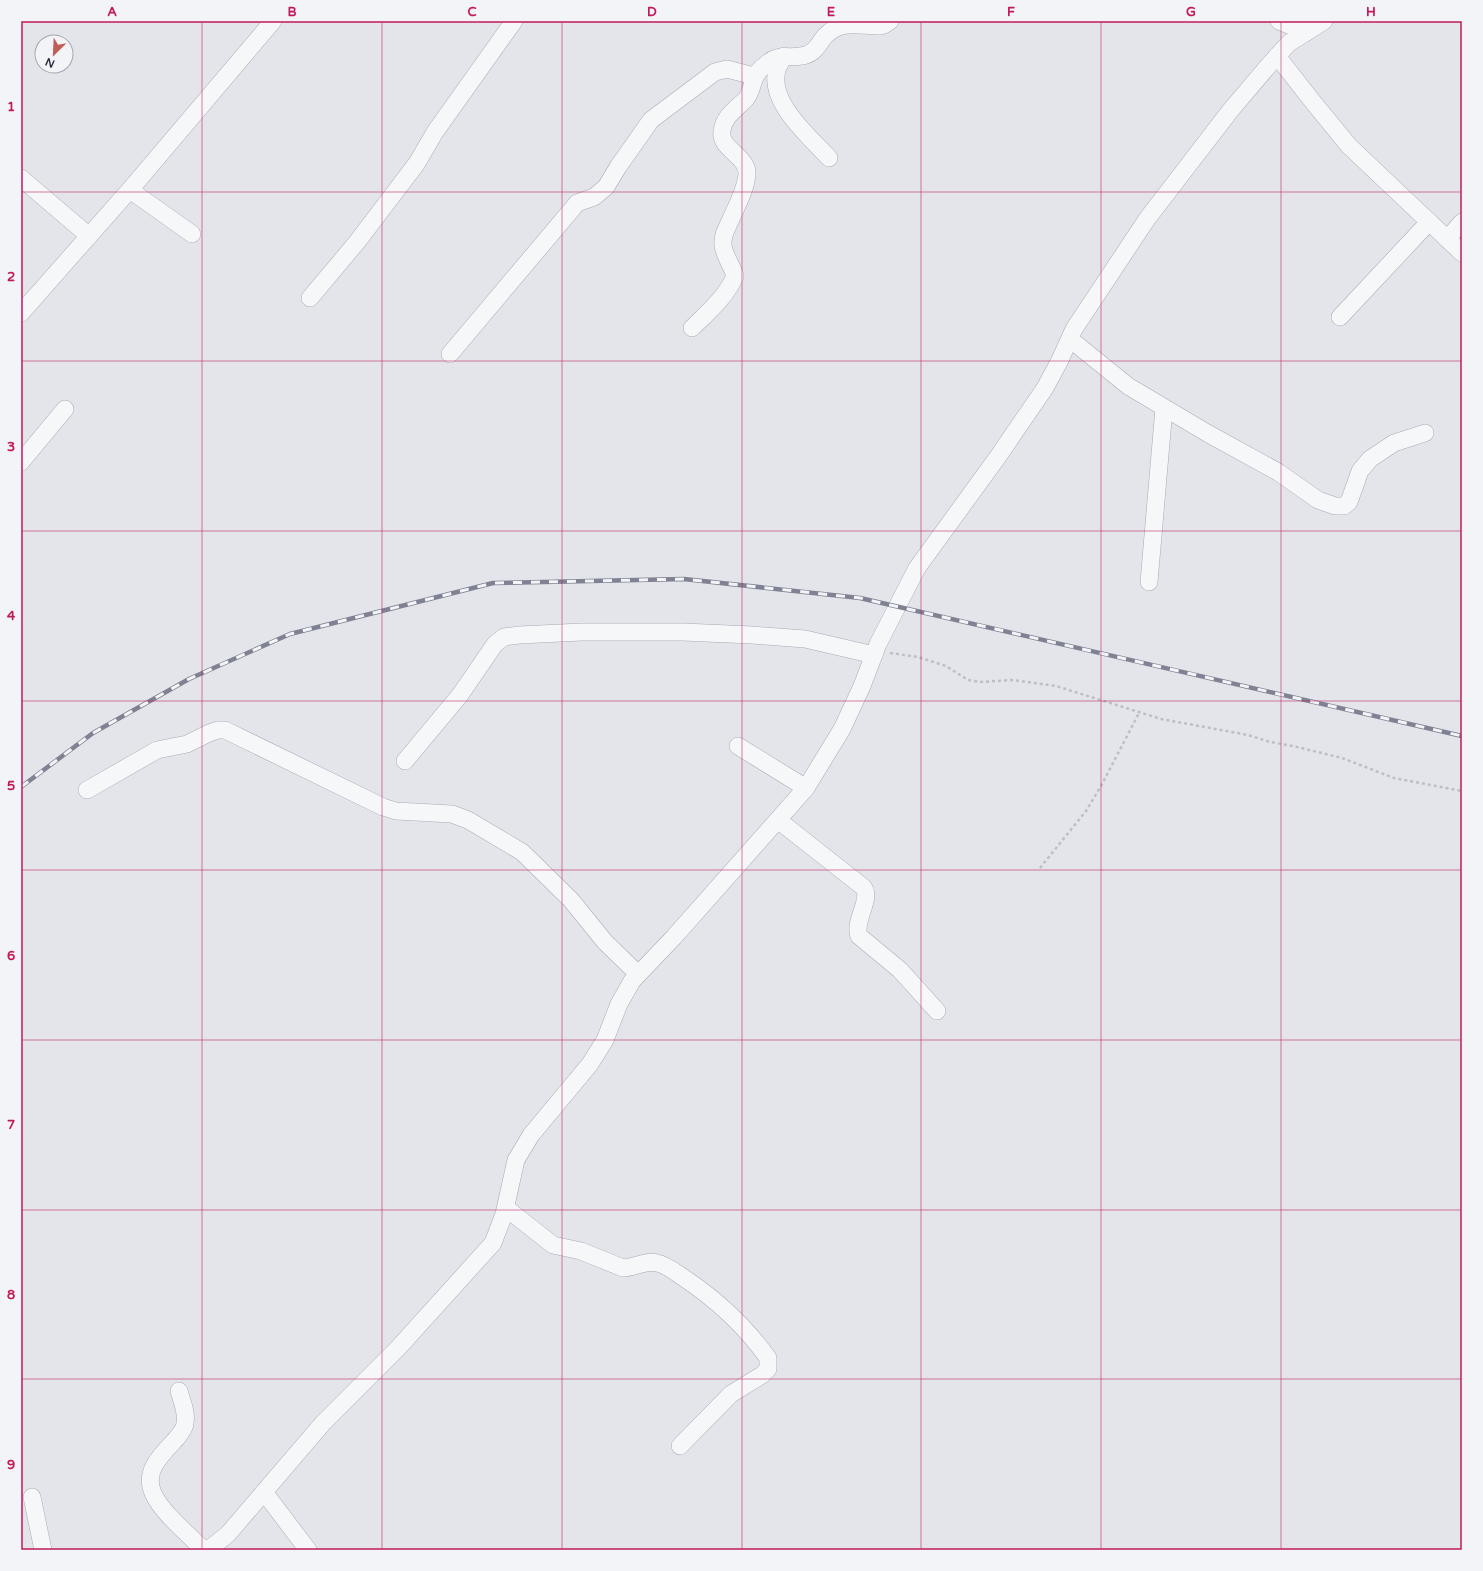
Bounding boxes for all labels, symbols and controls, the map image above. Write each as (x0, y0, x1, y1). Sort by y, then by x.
text: A (107, 4, 117, 20)
text: B (287, 4, 297, 20)
text: C (467, 4, 477, 20)
text: D (647, 4, 657, 20)
text: E (827, 4, 835, 20)
text: F (1007, 4, 1015, 20)
text: G (1186, 4, 1196, 20)
text: H (1366, 4, 1376, 20)
north arrow (34, 34, 74, 74)
text: N (43, 55, 57, 70)
text: 1 (7, 99, 15, 115)
text: 2 (7, 269, 15, 285)
text: 3 (7, 439, 15, 455)
text: 4 (7, 608, 16, 624)
text: 5 (7, 778, 15, 794)
text: 6 (7, 948, 15, 964)
text: 7 (7, 1117, 15, 1133)
text: 8 (7, 1287, 15, 1303)
text: 9 (7, 1457, 15, 1473)

